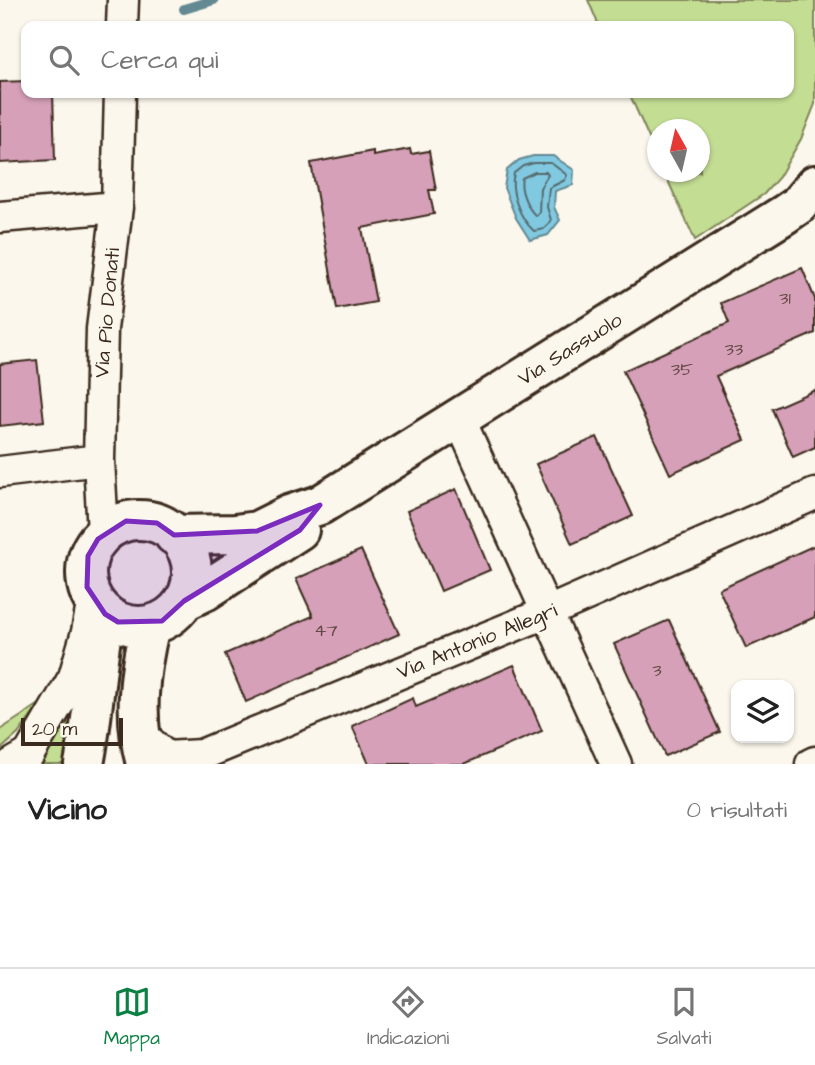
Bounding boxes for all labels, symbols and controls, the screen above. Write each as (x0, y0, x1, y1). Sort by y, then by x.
search box (21, 21, 794, 98)
icon: search (45, 41, 83, 79)
text: Cerca qui (101, 42, 218, 78)
north arrow (647, 119, 710, 182)
street label: Via Pio Donati (87, 247, 127, 379)
house number: 31 (779, 286, 791, 311)
street label: Via Sassuolo (512, 305, 628, 393)
house number: 33 (725, 337, 743, 362)
house number: 35 (671, 357, 693, 382)
street label: Via Antonio Allegri (392, 596, 562, 688)
house number: 47 (314, 618, 338, 643)
house number: 3 (652, 658, 662, 683)
map controls (731, 680, 794, 743)
button: layers (731, 680, 794, 743)
scale bar (21, 715, 122, 747)
text: 20 m (32, 716, 77, 743)
text: Vicino (28, 789, 107, 831)
text: 0 risultati (686, 794, 787, 826)
tab: Mappa (104, 983, 160, 1052)
tab: Indicazioni (367, 983, 449, 1052)
tab: Salvati (656, 983, 711, 1052)

